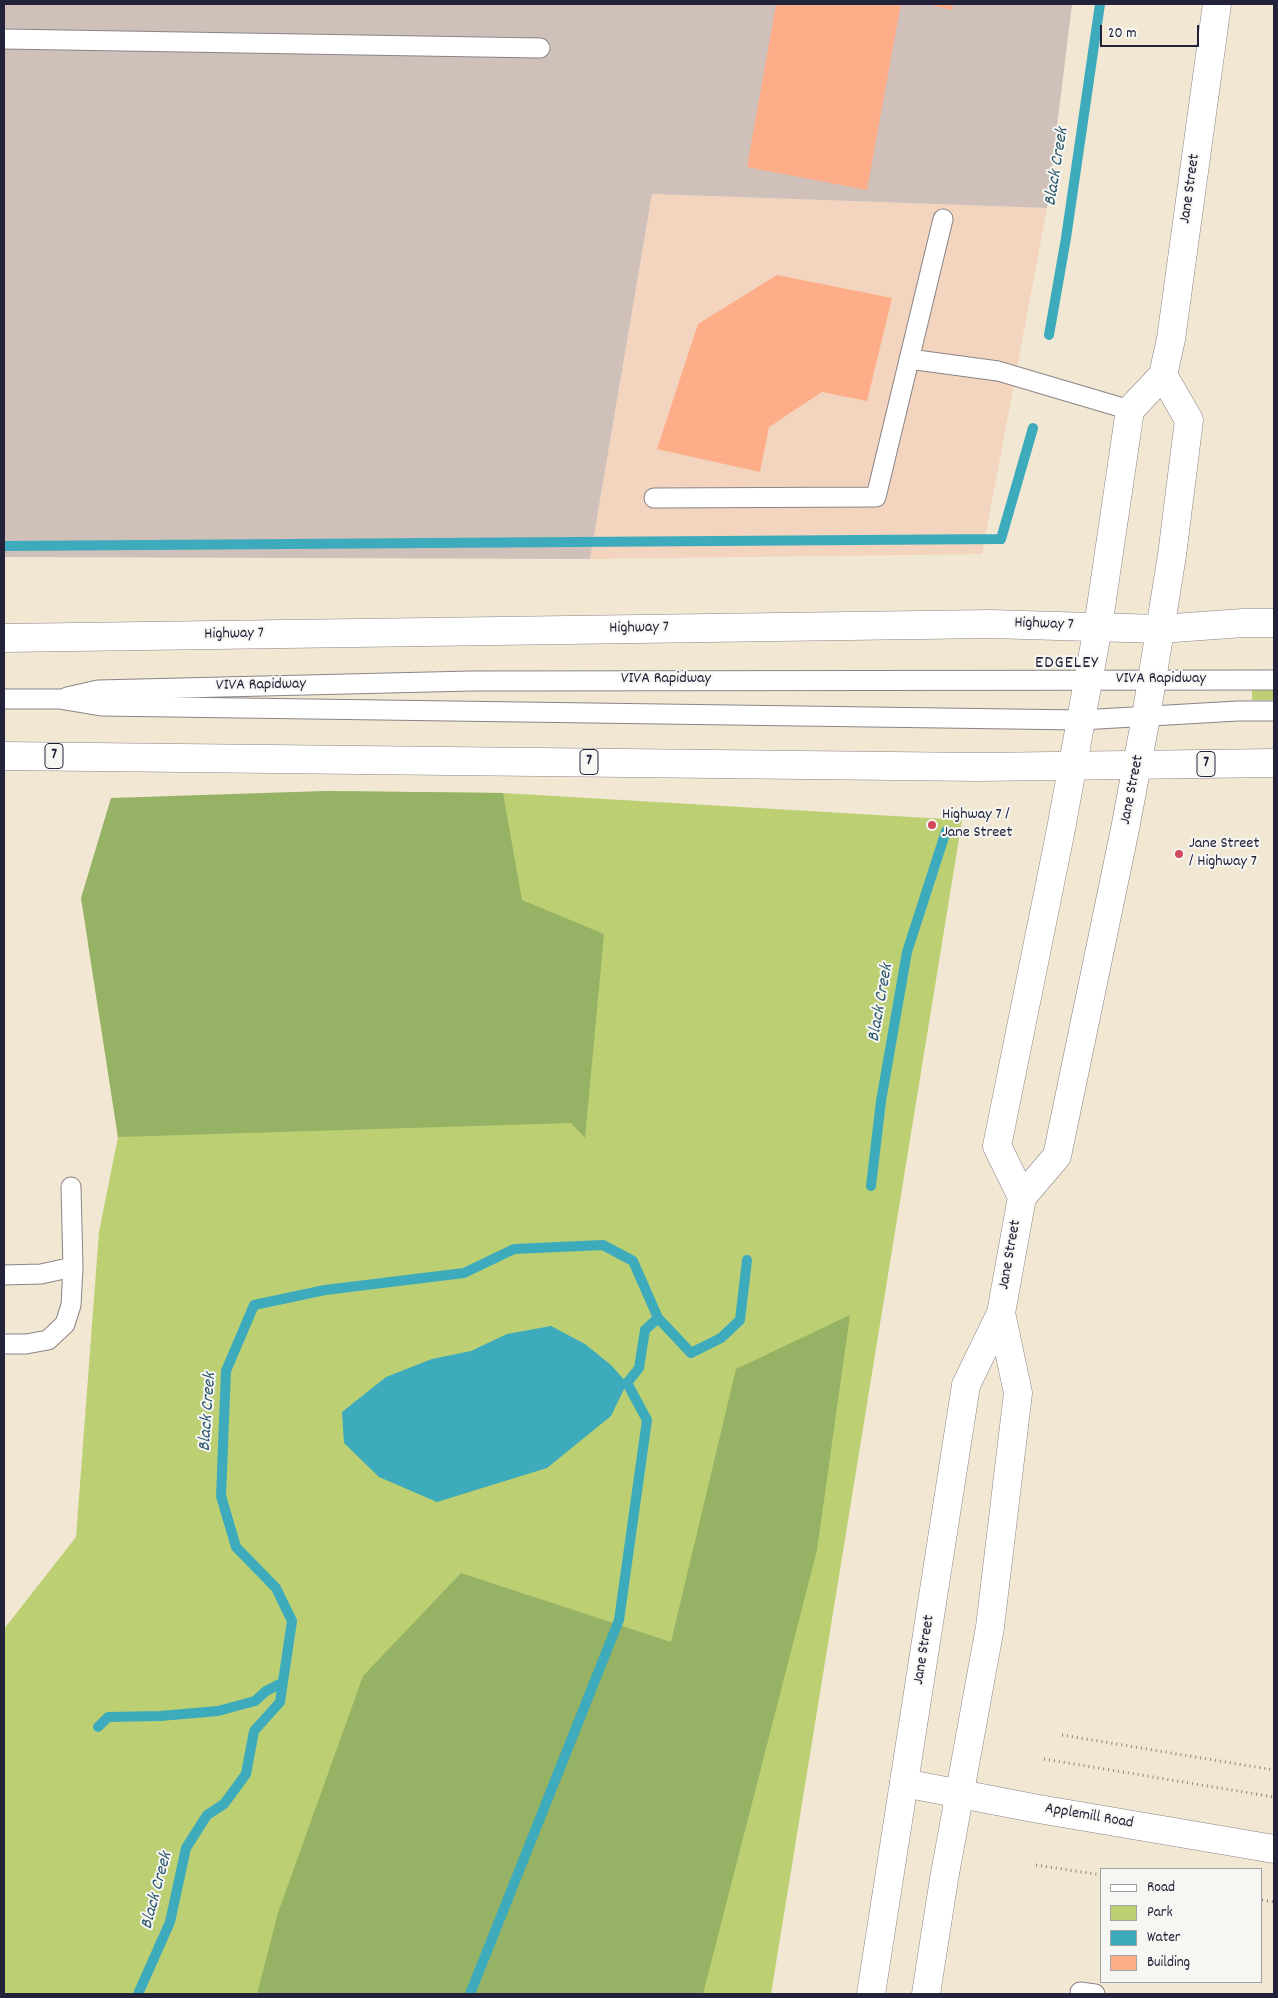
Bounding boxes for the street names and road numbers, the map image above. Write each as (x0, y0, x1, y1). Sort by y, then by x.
street label: Jane Street (1177, 153, 1205, 225)
street label: Highway 7 (1014, 614, 1074, 636)
street label: Highway 7 (609, 619, 669, 639)
street label: Highway 7 (204, 625, 264, 645)
street label: VIVA Rapidway (621, 670, 711, 690)
street label: VIVA Rapidway (1116, 670, 1206, 690)
street label: VIVA Rapidway (216, 676, 306, 696)
road number: 7 (45, 744, 63, 768)
road number: 7 (580, 750, 598, 774)
road number: 7 (1197, 752, 1215, 776)
street label: Jane Street (1117, 754, 1149, 826)
street label: Jane Street (995, 1219, 1027, 1291)
street label: Jane Street (910, 1614, 940, 1686)
street label: Applemill Road (1043, 1800, 1135, 1834)

